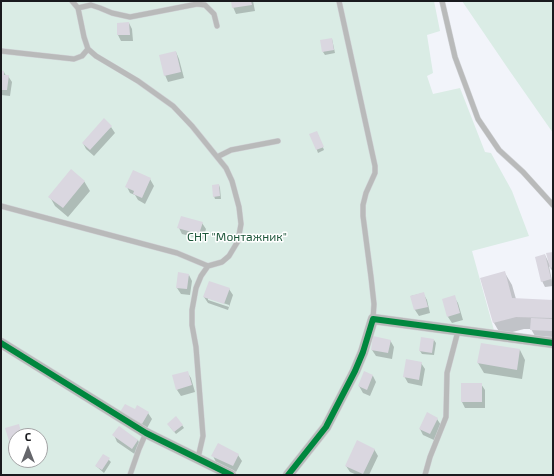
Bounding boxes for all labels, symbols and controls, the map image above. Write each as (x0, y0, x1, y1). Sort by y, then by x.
park label: СНТ "Монтажник" (187, 230, 287, 244)
north arrow (8, 428, 48, 468)
text: С (25, 430, 31, 443)

